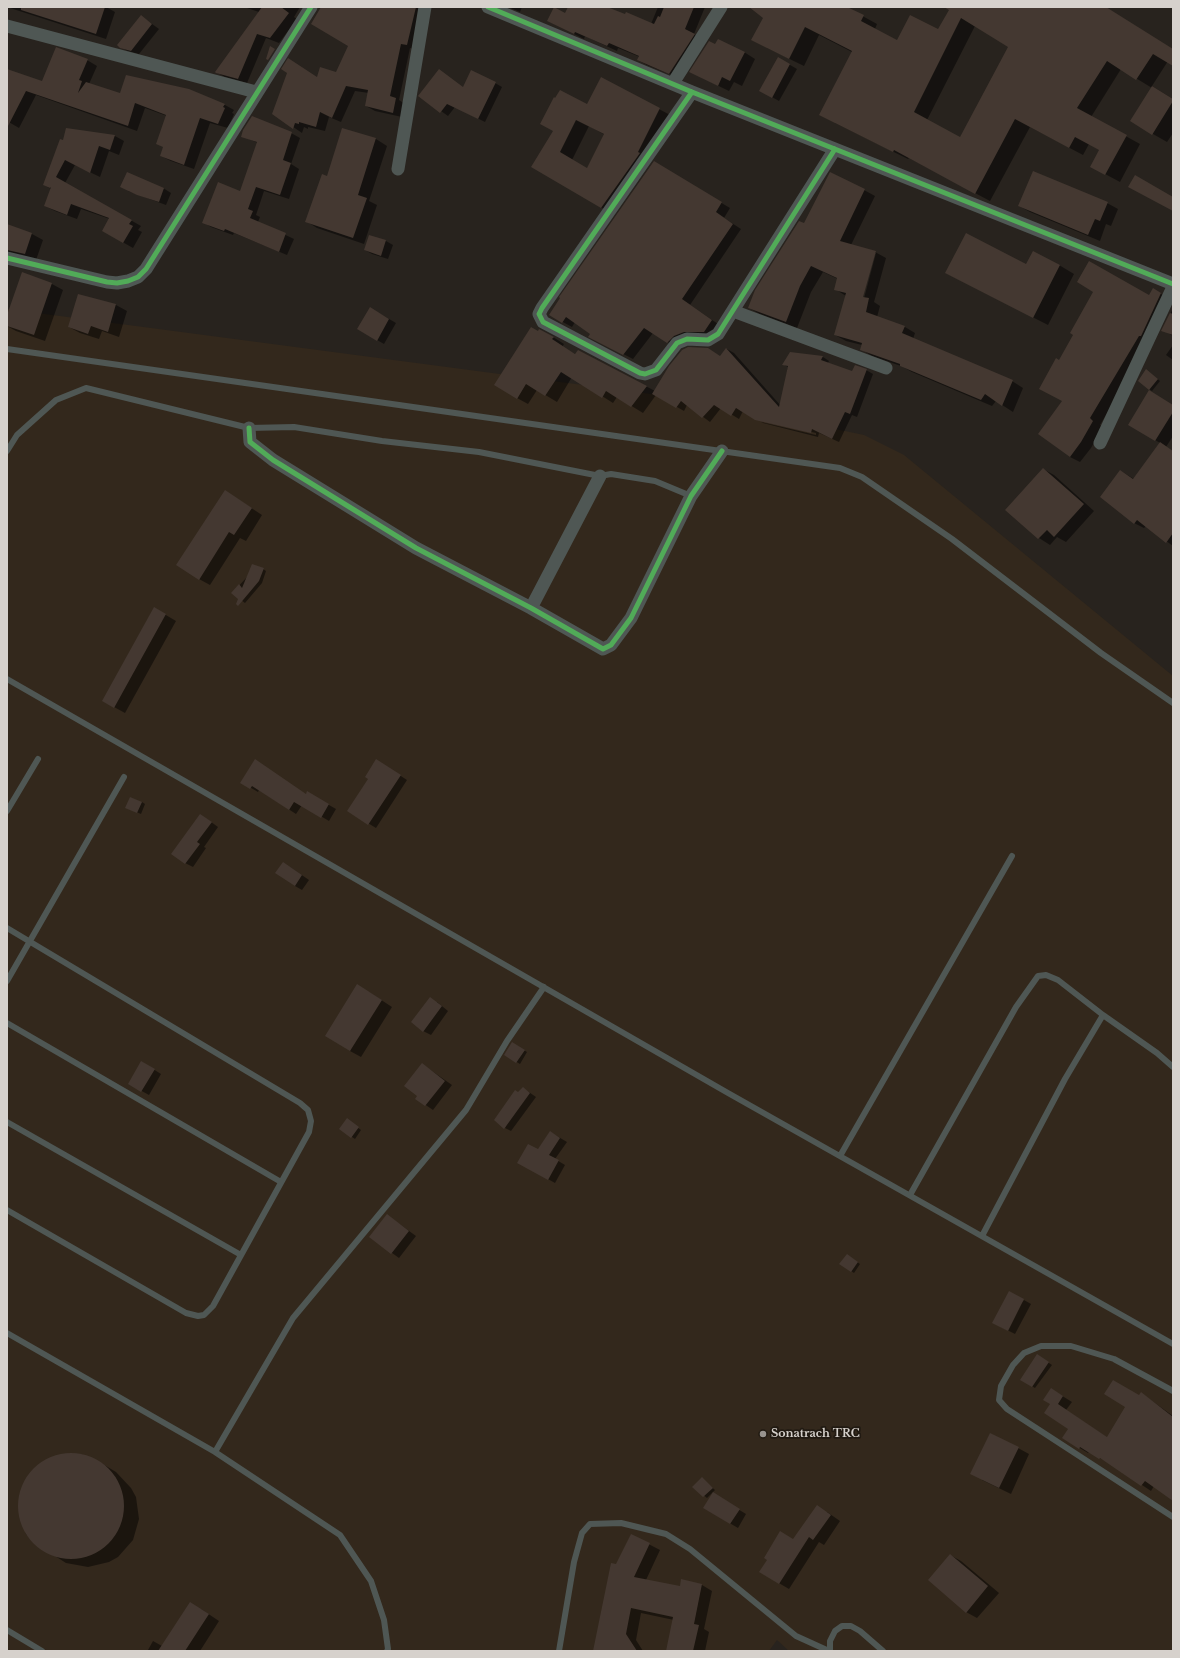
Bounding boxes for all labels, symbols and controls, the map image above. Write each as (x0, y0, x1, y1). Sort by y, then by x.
place label: Sonatrach TRC (771, 1427, 860, 1441)
marker: Sonatrach TRC (758, 1429, 768, 1439)

